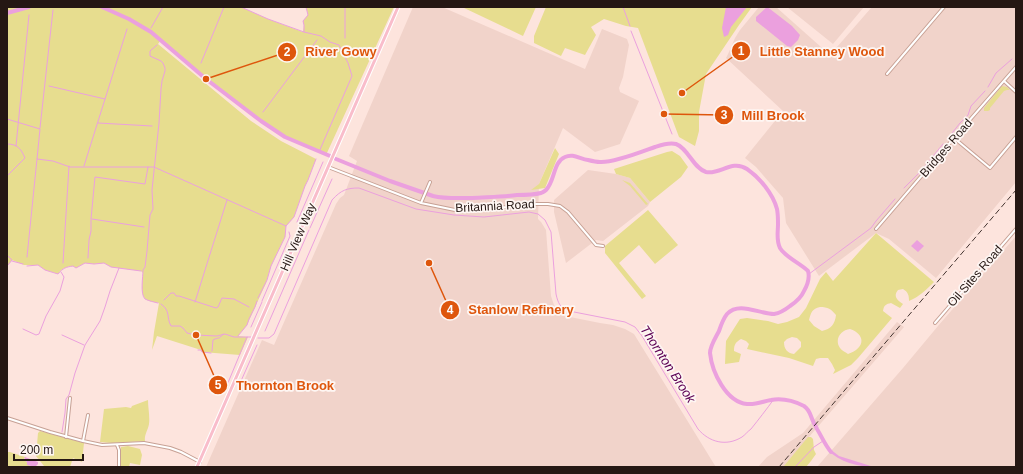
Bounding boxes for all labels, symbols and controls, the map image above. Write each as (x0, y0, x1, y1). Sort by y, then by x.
callout: River Gowy (277, 39, 385, 64)
callout: Little Stanney Wood (731, 39, 892, 64)
text: River Gowy (305, 44, 378, 59)
text: 1 (738, 44, 745, 58)
text: Little Stanney Wood (760, 44, 884, 59)
text: 2 (284, 45, 291, 59)
callout: Mill Brook (714, 103, 812, 128)
text: 3 (721, 108, 728, 122)
text: Mill Brook (742, 108, 805, 123)
street label: Bridges Road (917, 116, 975, 180)
street label: Britannia Road (455, 197, 535, 215)
street label: Hill View Way (277, 201, 319, 273)
street label: Oil Sites Road (945, 242, 1005, 310)
callout: Stanlow Refinery (440, 297, 582, 322)
text: Stanlow Refinery (468, 302, 575, 317)
text: 4 (447, 303, 454, 317)
water label: Thornton Brook (637, 322, 700, 407)
callout: Thornton Brook (208, 373, 342, 398)
text: 5 (215, 378, 222, 392)
text: Thornton Brook (236, 378, 335, 393)
scale bar (14, 436, 83, 462)
text: 200 m (20, 443, 53, 457)

